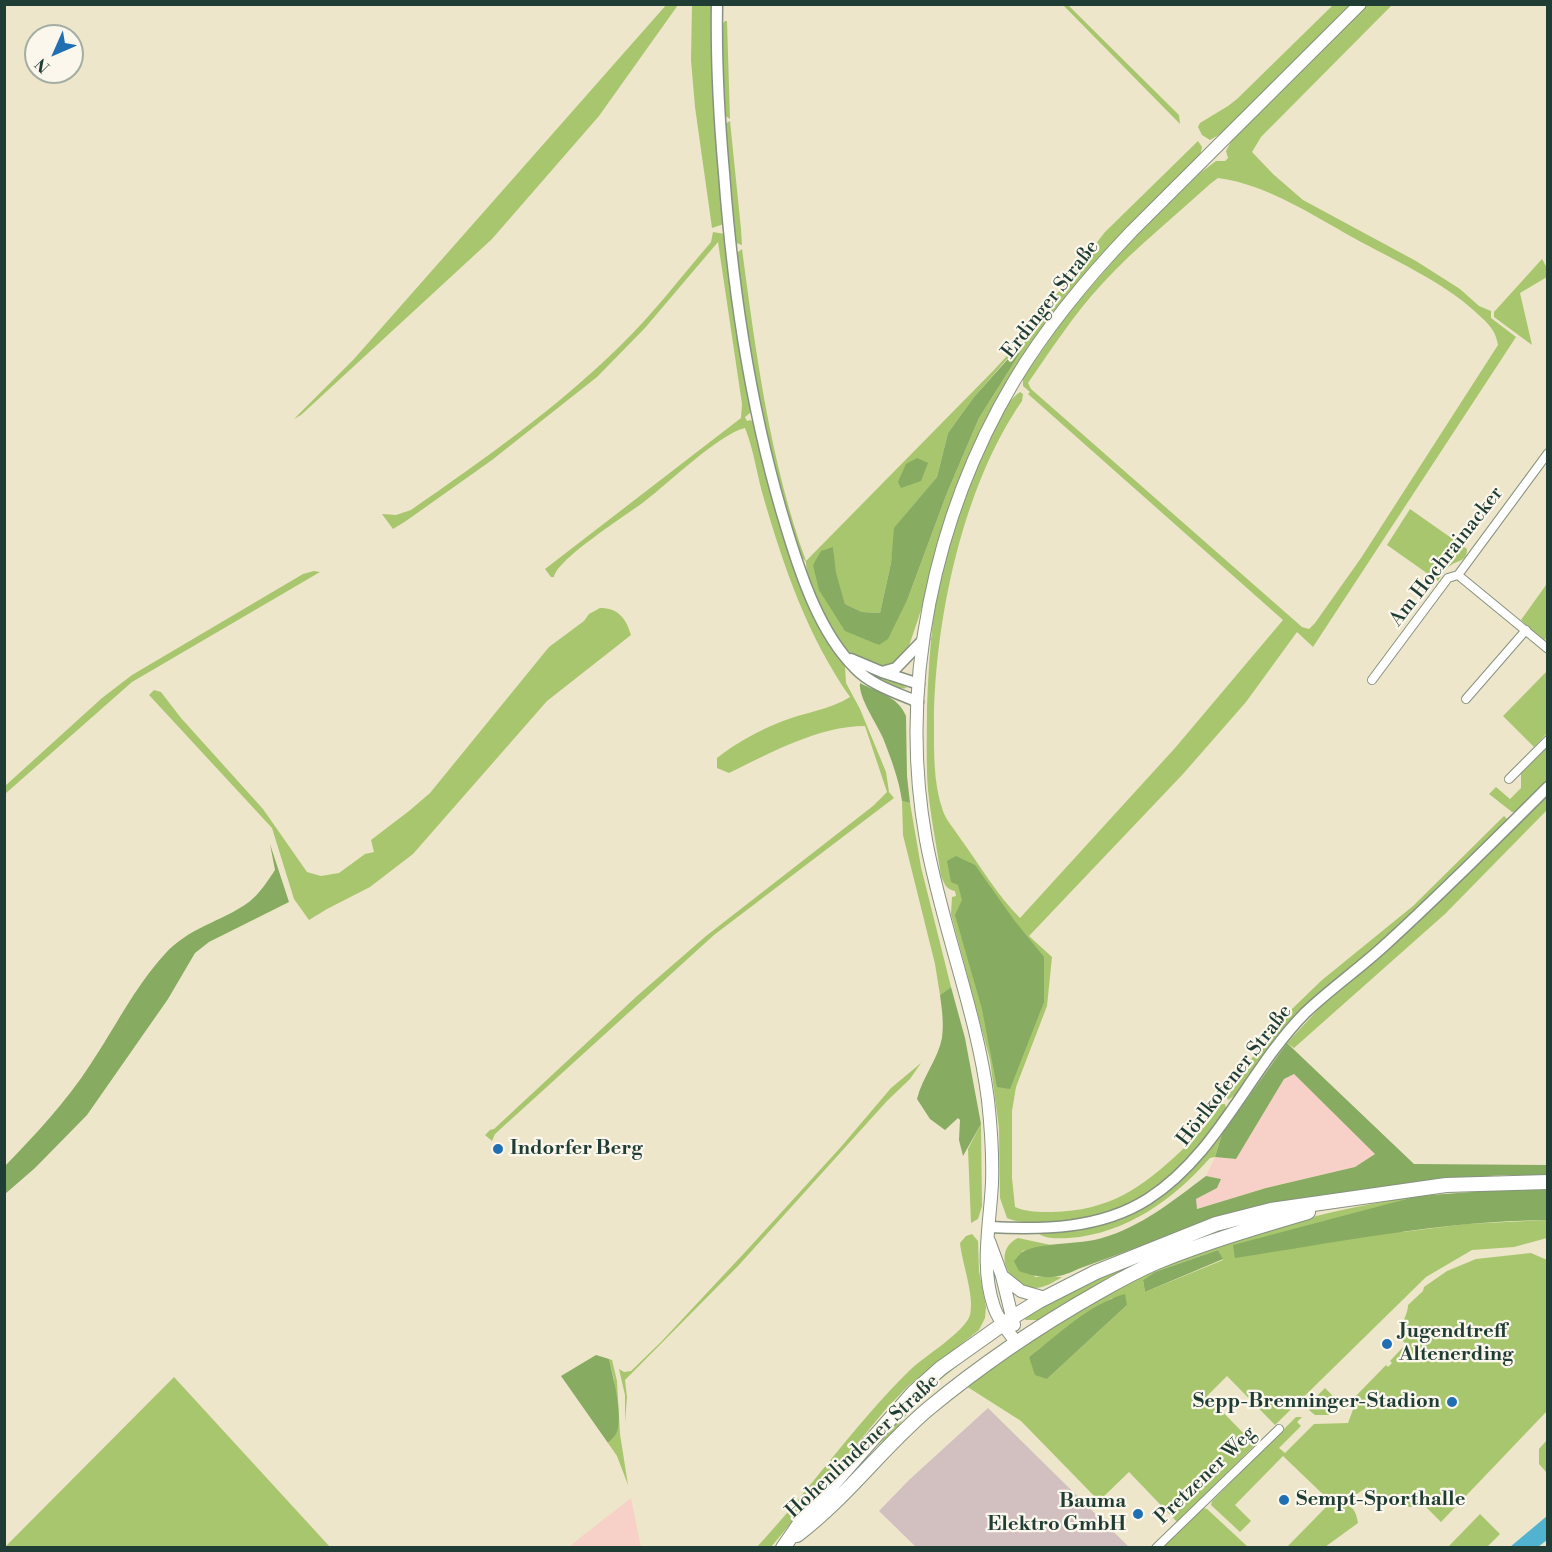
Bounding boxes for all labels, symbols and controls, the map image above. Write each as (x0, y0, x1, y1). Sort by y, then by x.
north arrow (24, 24, 84, 84)
text: N (31, 54, 54, 77)
street label: Erdinger Straße (997, 236, 1105, 364)
street label: Am Hochrainacker (1385, 482, 1509, 632)
street label: Hörlkofener Straße (1172, 1000, 1298, 1152)
place label: Indorfer Berg (510, 1137, 643, 1161)
marker: Indorfer Berg (491, 1142, 505, 1156)
place label: Jugendtreff Altenerding (1399, 1320, 1513, 1367)
marker: Jugendtreff Altenerding (1380, 1337, 1394, 1351)
street label: Hohenlindener Straße (782, 1370, 944, 1524)
place label: Sepp-Brenninger-Stadion (1193, 1390, 1440, 1414)
marker: Sepp-Brenninger-Stadion (1445, 1395, 1459, 1409)
street label: Pretzener Weg (1150, 1422, 1262, 1530)
place label: Sempt-Sporthalle (1296, 1488, 1465, 1512)
place label: Bauma Elektro GmbH (987, 1490, 1126, 1537)
marker: Sempt-Sporthalle (1277, 1493, 1291, 1507)
marker: Bauma Elektro GmbH (1131, 1507, 1145, 1521)

